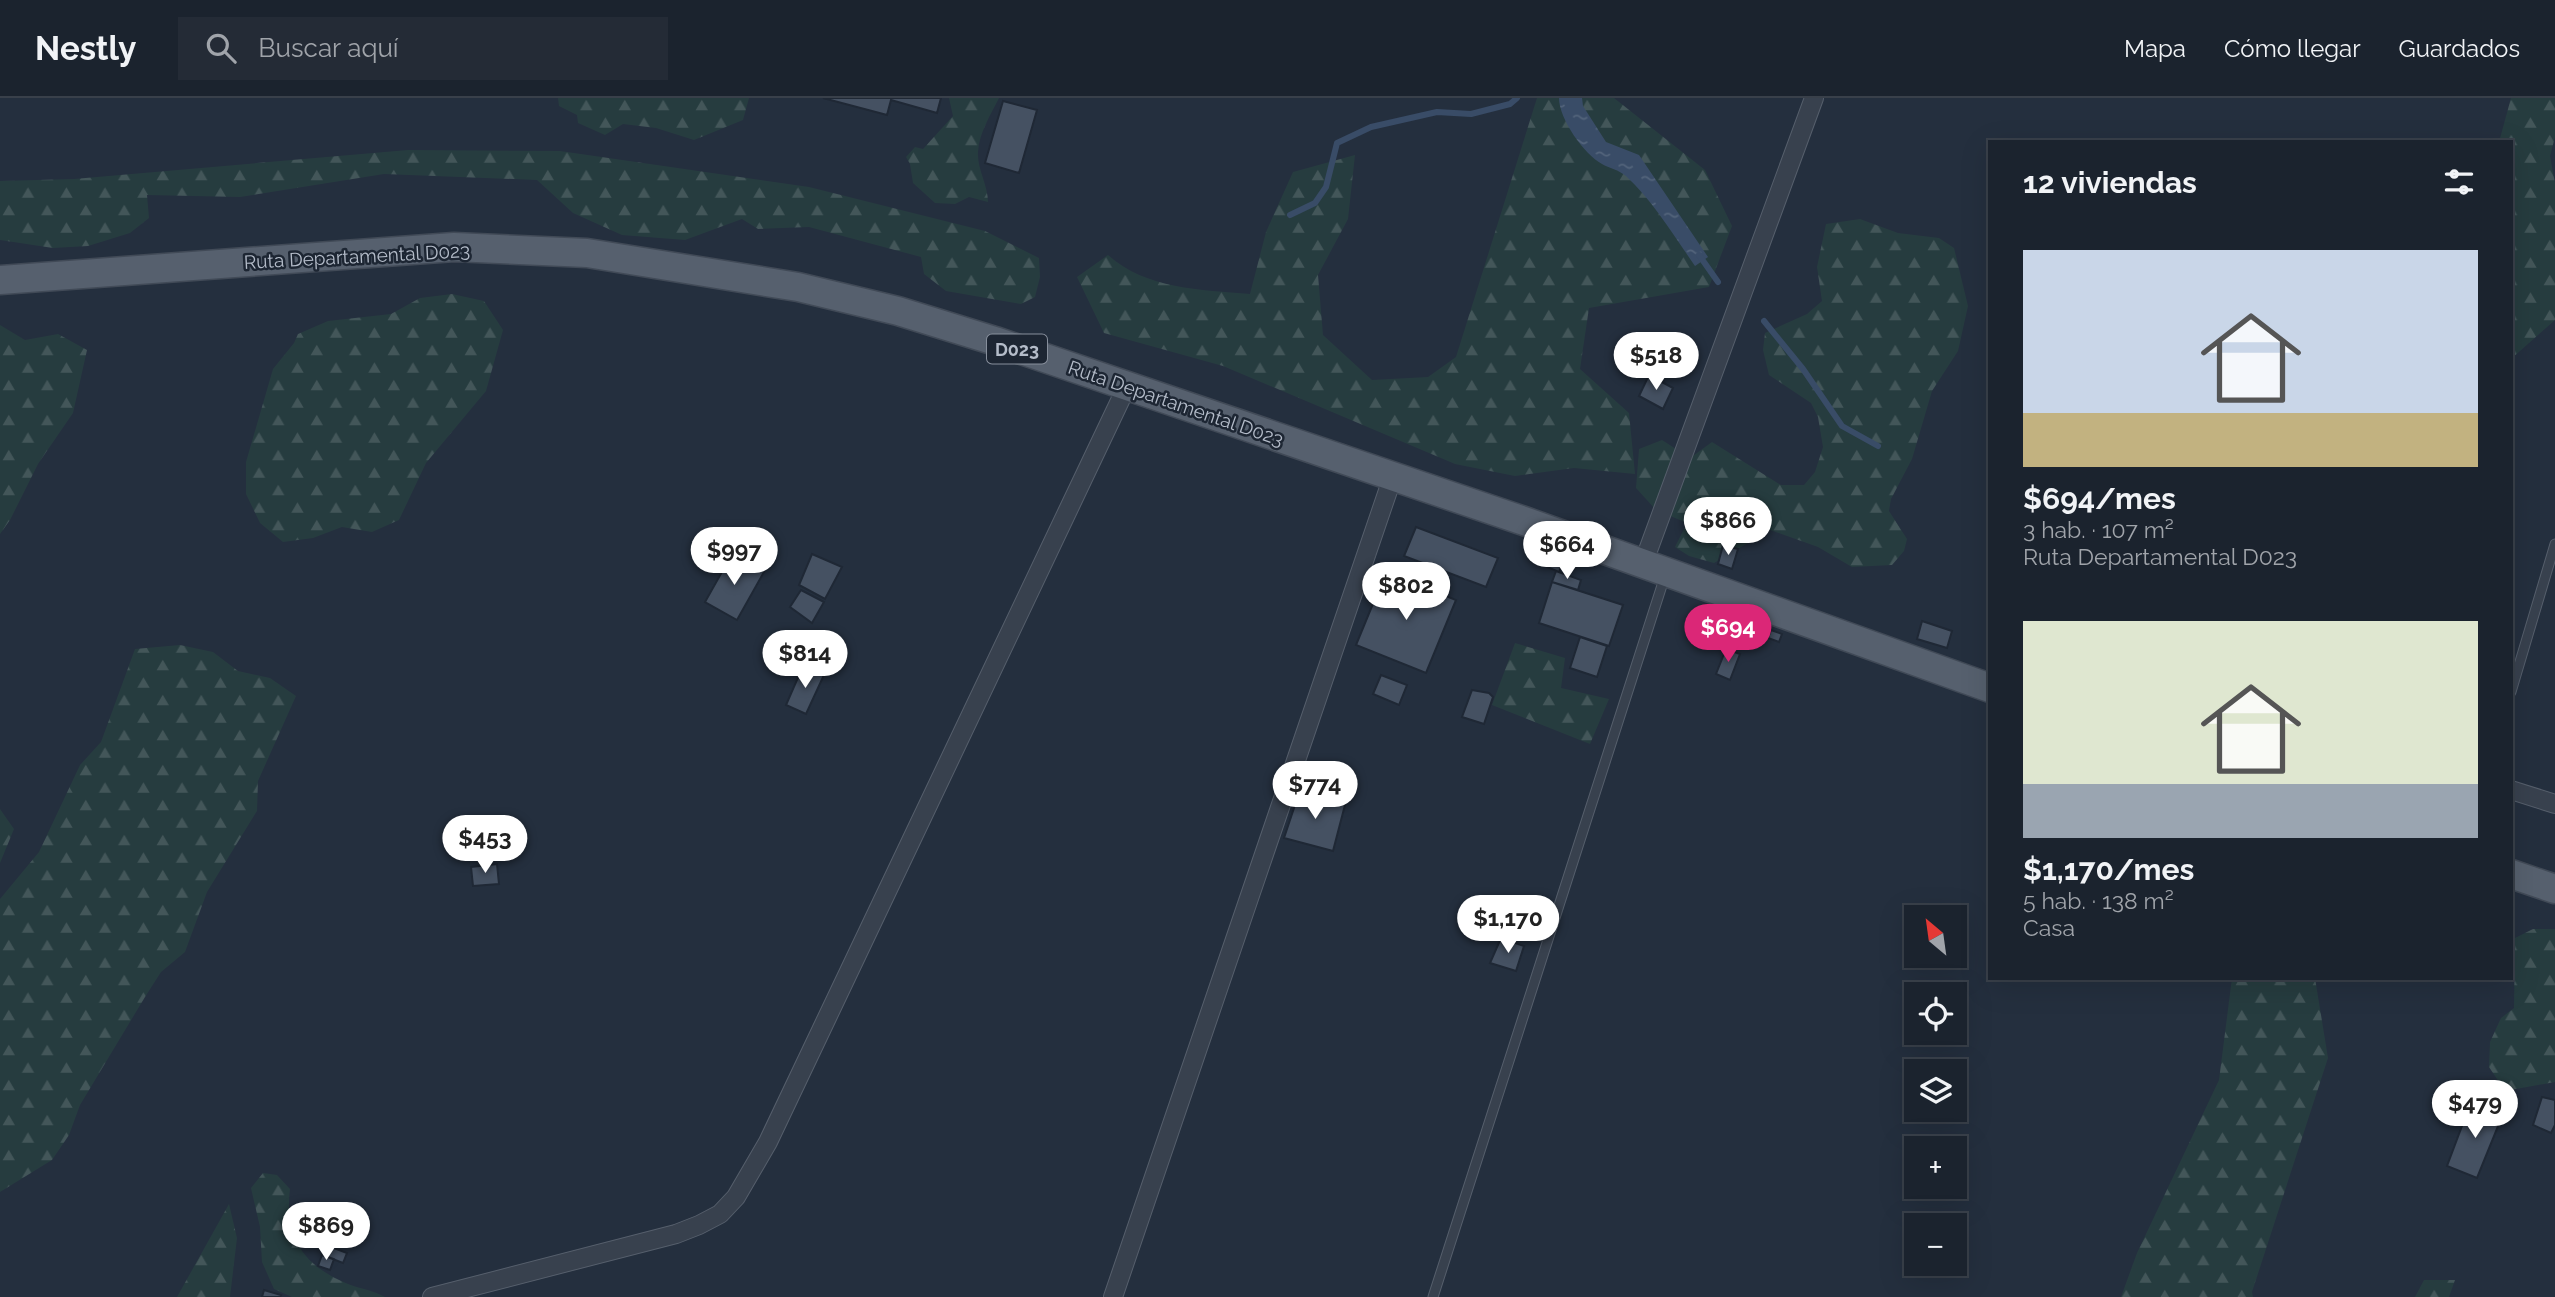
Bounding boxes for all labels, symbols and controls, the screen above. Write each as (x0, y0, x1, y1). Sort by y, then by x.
search box (178, 17, 668, 80)
text: Nestly (35, 29, 136, 68)
icon: search (202, 29, 240, 67)
text: Buscar aquí (258, 33, 399, 63)
text: Mapa (2124, 34, 2186, 63)
text: Cómo llegar (2224, 34, 2361, 63)
text: Guardados (2399, 34, 2520, 63)
icon: filters (2440, 163, 2478, 201)
text: 12 viviendas (2023, 165, 2197, 200)
street label: Ruta Departamental D023 (243, 239, 471, 273)
icon: home (2188, 295, 2314, 421)
pin: $518 (1615, 332, 1697, 392)
road number: D023 (987, 334, 1047, 363)
text: $518 (1630, 341, 1682, 368)
street label: Ruta Departamental D023 (1065, 356, 1287, 450)
text: $694/mes (2023, 481, 2176, 516)
pin: $866 (1687, 498, 1769, 557)
text: $866 (1700, 506, 1756, 533)
text: 3 hab. · 107 m² (2023, 516, 2174, 543)
pin: $664 (1526, 522, 1608, 581)
pin: $997 (693, 528, 775, 587)
text: $664 (1539, 530, 1595, 557)
text: $997 (707, 536, 761, 563)
text: Ruta Departamental D023 (2023, 543, 2297, 570)
pin: $802 (1365, 562, 1447, 622)
text: $802 (1378, 571, 1434, 598)
pin: $694 (1687, 604, 1769, 664)
text: $694 (1700, 613, 1756, 640)
pin: $814 (764, 630, 846, 690)
text: $814 (779, 639, 831, 666)
icon: home (2188, 666, 2314, 792)
pin: $774 (1274, 762, 1356, 821)
text: $774 (1289, 770, 1341, 797)
pin: $453 (444, 816, 526, 875)
text: $453 (458, 824, 512, 851)
text: $1,170/mes (2023, 852, 2194, 887)
text: 5 hab. · 138 m² (2023, 887, 2174, 914)
pin: $1,170 (1451, 896, 1565, 955)
text: $1,170 (1473, 904, 1543, 931)
north arrow (1904, 905, 1967, 968)
map controls (1904, 905, 1967, 1276)
text: Casa (2023, 914, 2075, 941)
button: locate (1904, 982, 1967, 1045)
button: layers (1904, 1059, 1967, 1122)
pin: $479 (2434, 1080, 2516, 1140)
text: $479 (2448, 1089, 2502, 1116)
button: + (1904, 1136, 1967, 1199)
pin: $869 (285, 1202, 367, 1262)
text: $869 (298, 1211, 354, 1238)
button: − (1904, 1213, 1967, 1276)

